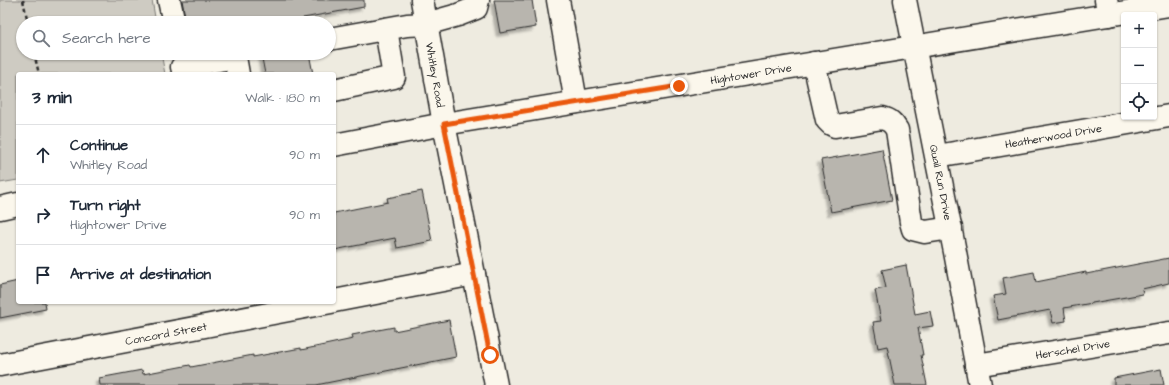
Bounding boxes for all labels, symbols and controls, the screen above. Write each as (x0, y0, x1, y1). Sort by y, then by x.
map controls (1121, 12, 1157, 120)
button: + (1121, 12, 1157, 48)
search box (16, 16, 336, 60)
icon: search (30, 27, 52, 49)
text: Search here (62, 28, 151, 49)
street label: Whitley Road (422, 41, 448, 109)
button: − (1121, 48, 1157, 84)
street label: Hightower Drive (709, 60, 793, 88)
route end (670, 77, 688, 95)
button: locate (1121, 84, 1157, 120)
text: 3 min (32, 86, 72, 110)
text: Walk · 180 m (245, 89, 320, 107)
street label: Heatherwood Drive (1004, 120, 1103, 152)
text: Continue (70, 135, 128, 156)
street label: Quail Run Drive (926, 143, 956, 222)
icon: ahead (32, 144, 54, 166)
text: 90 m (289, 146, 320, 164)
text: Whitley Road (70, 156, 147, 174)
text: Turn right (70, 195, 141, 216)
icon: right (32, 204, 54, 226)
text: 90 m (289, 206, 320, 224)
text: Hightower Drive (70, 216, 167, 234)
icon: arrive (32, 264, 54, 286)
text: Arrive at destination (70, 264, 211, 285)
street label: Concord Street (124, 318, 209, 349)
street label: Herschel Drive (1034, 335, 1111, 363)
route start (481, 346, 499, 364)

